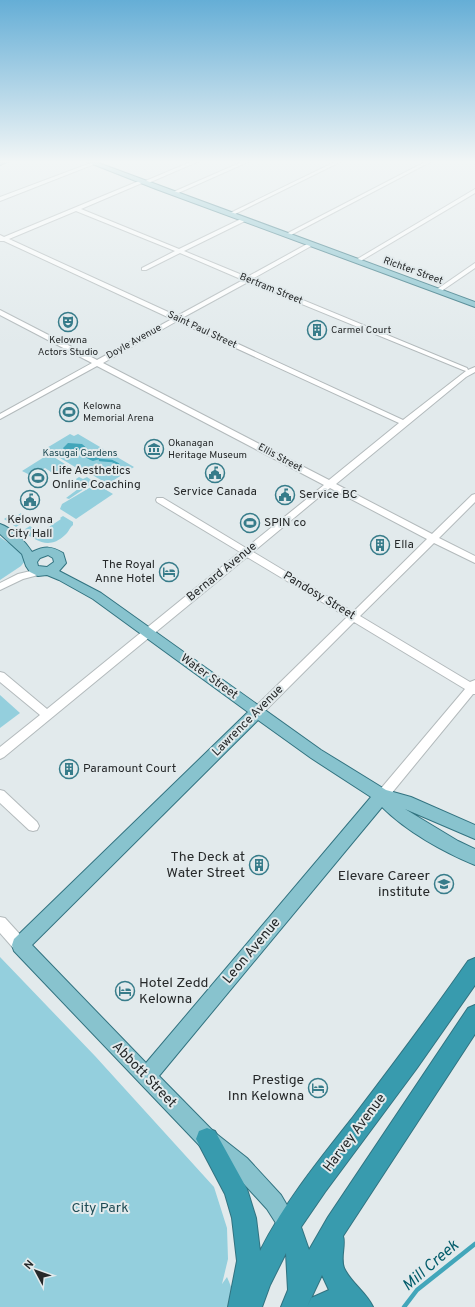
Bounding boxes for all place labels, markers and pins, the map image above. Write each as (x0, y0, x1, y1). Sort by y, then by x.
theatre icon: Kelowna Actors Studio (57, 311, 79, 333)
building icon: Carmel Court (306, 319, 328, 341)
place label: Carmel Court (331, 324, 392, 337)
place label: Kelowna Actors Studio (38, 334, 99, 359)
place label: Kelowna Memorial Arena (83, 400, 154, 425)
sports icon: Kelowna Memorial Arena (58, 401, 80, 423)
place label: Okanagan Heritage Museum (168, 437, 247, 462)
museum icon: Okanagan Heritage Museum (143, 438, 165, 460)
public building icon: Service Canada (204, 462, 226, 484)
place label: Life Aesthetics Online Coaching (52, 463, 141, 493)
sports icon: Life Aesthetics Online Coaching (27, 467, 49, 489)
place label: Service Canada (173, 484, 257, 500)
public building icon: Service BC (274, 484, 296, 506)
place label: Service BC (299, 487, 358, 503)
public building icon: Kelowna City Hall (19, 489, 41, 511)
place label: Kelowna City Hall (7, 512, 53, 542)
sports icon: SPIN co (239, 512, 261, 534)
place label: SPIN co (264, 515, 307, 531)
building icon: Ella (369, 534, 391, 556)
place label: Ella (394, 537, 414, 553)
place label: The Royal Anne Hotel (95, 557, 155, 587)
hotel icon: The Royal Anne Hotel (158, 561, 180, 583)
building icon: Paramount Court (58, 758, 80, 780)
place label: Paramount Court (83, 761, 176, 777)
place label: The Deck at Water Street (166, 849, 245, 882)
building icon: The Deck at Water Street (248, 854, 270, 876)
place label: Elevare Career institute (338, 868, 431, 901)
school or university icon: Elevare Career institute (433, 873, 455, 895)
place label: Hotel Zedd Kelowna (139, 975, 208, 1008)
hotel icon: Hotel Zedd Kelowna (114, 980, 136, 1002)
place label: Prestige Inn Kelowna (228, 1072, 304, 1105)
hotel icon: Prestige Inn Kelowna (307, 1077, 329, 1099)

